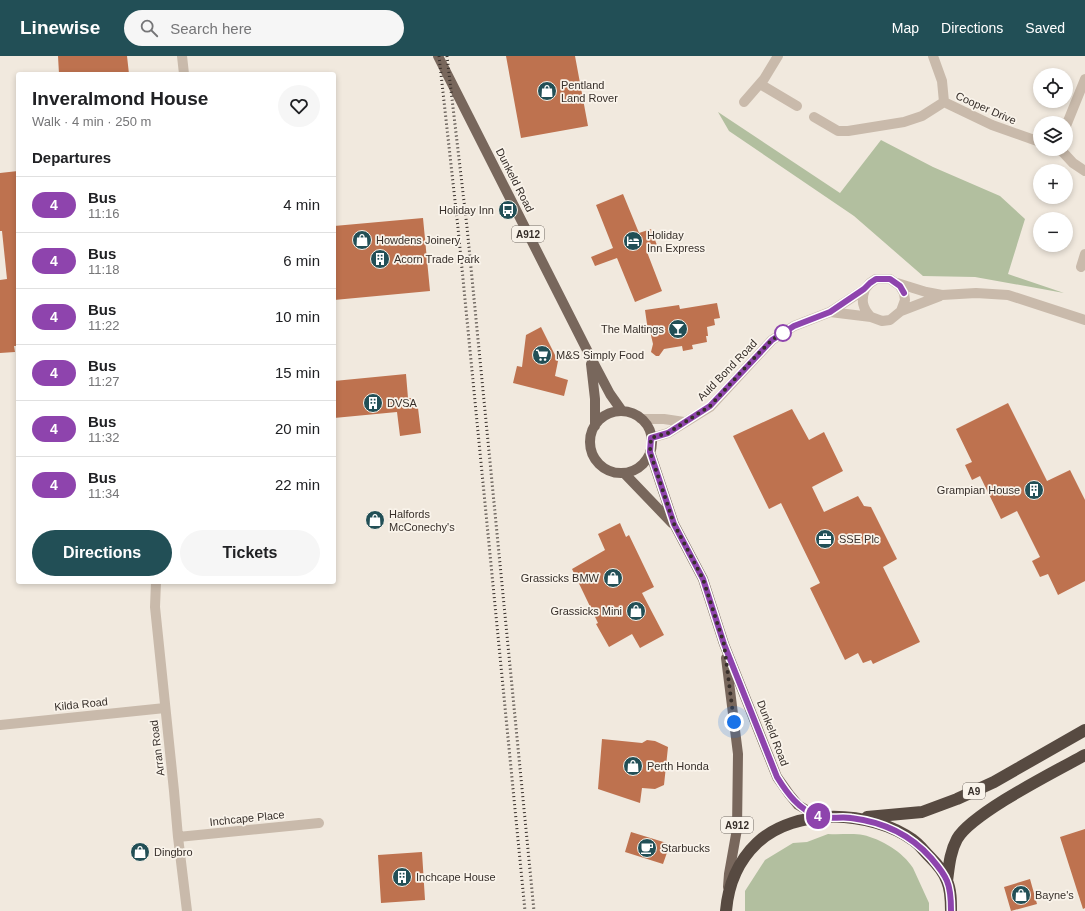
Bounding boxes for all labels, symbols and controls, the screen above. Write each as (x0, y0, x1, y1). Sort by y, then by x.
search box (124, 10, 404, 46)
text: Linewise (20, 17, 100, 38)
icon: search (138, 17, 160, 39)
text: Search here (170, 20, 252, 37)
text: Map (892, 20, 919, 36)
text: Directions (941, 20, 1003, 36)
text: Saved (1025, 20, 1065, 36)
map controls (1033, 68, 1073, 252)
button: locate (1033, 68, 1073, 108)
place label: Pentland Land Rover (561, 79, 618, 104)
shop icon: Pentland Land Rover (536, 80, 558, 102)
button: heart (278, 85, 320, 127)
text: Inveralmond House (32, 88, 208, 109)
street label: Cooper Drive (954, 89, 1018, 127)
text: Walk · 4 min · 250 m (32, 114, 151, 129)
button: layers (1033, 116, 1073, 156)
street label: Dunkeld Road (494, 146, 536, 214)
text: Departures (32, 149, 111, 166)
button: + (1033, 164, 1073, 204)
text: Bus (88, 189, 116, 206)
text: 4 min (283, 196, 320, 213)
text: 4 (50, 197, 58, 213)
bus stop icon: Holiday Inn (497, 199, 519, 221)
place label: Holiday Inn (439, 204, 494, 216)
text: 11:16 (88, 206, 120, 221)
button: − (1033, 212, 1073, 252)
road number: A912 (512, 226, 544, 242)
shop icon: Howdens Joinery (351, 229, 373, 251)
place label: Holiday Inn Express (647, 229, 706, 254)
hotel icon: Holiday Inn Express (622, 230, 644, 252)
place label: Howdens Joinery (376, 234, 461, 246)
text: Bus (88, 245, 116, 262)
building icon: Acorn Trade Park (369, 248, 391, 270)
text: 6 min (283, 252, 320, 269)
text: 4 (50, 253, 58, 269)
place label: Acorn Trade Park (394, 253, 480, 265)
text: 11:18 (88, 262, 120, 277)
text: Bus (88, 301, 116, 318)
text: 10 min (275, 308, 320, 325)
text: 4 (50, 309, 58, 325)
text: 11:22 (88, 318, 120, 333)
bar icon: The Maltings (667, 318, 689, 340)
place label: The Maltings (601, 323, 664, 335)
unlabelled marker (774, 324, 792, 342)
street label: Auld Bond Road (695, 337, 759, 403)
supermarket icon: M&S Simply Food (531, 344, 553, 366)
place label: M&S Simply Food (556, 349, 644, 361)
text: Bus (88, 357, 116, 374)
text: 15 min (275, 364, 320, 381)
text: 4 (50, 365, 58, 381)
text: 11:27 (88, 374, 120, 389)
building icon: DVSA (362, 392, 384, 414)
place label: DVSA (387, 397, 418, 409)
text: Bus (88, 413, 116, 430)
text: 20 min (275, 420, 320, 437)
text: 4 (50, 421, 58, 437)
text: 11:32 (88, 430, 120, 445)
text: Bus (88, 469, 116, 486)
text: 22 min (275, 476, 320, 493)
text: 4 (50, 477, 58, 493)
building icon: Grampian House (1023, 479, 1045, 501)
place label: Grampian House (937, 484, 1020, 496)
text: 11:34 (88, 486, 120, 501)
place label: Halfords McConechy's (389, 508, 455, 533)
shop icon: Halfords McConechy's (364, 509, 386, 531)
office icon: SSE Plc (814, 528, 836, 550)
button: Directions (32, 530, 172, 576)
button: Tickets (180, 530, 320, 576)
place label: SSE Plc (839, 533, 880, 545)
shop icon: Grassicks BMW (602, 567, 624, 589)
place label: Grassicks BMW (521, 572, 600, 584)
shop icon: Grassicks Mini (625, 600, 647, 622)
place label: Grassicks Mini (550, 605, 622, 617)
street label: Kilda Road (54, 695, 108, 713)
street label: Dunkeld Road (755, 698, 791, 768)
your location (724, 712, 744, 732)
street label: Arran Road (148, 719, 166, 777)
shop icon: Perth Honda (622, 755, 644, 777)
place label: Perth Honda (647, 760, 710, 772)
road number: A9 (963, 783, 985, 799)
line badge: 4 (805, 803, 831, 829)
street label: Inchcape Place (209, 808, 285, 828)
text: 4 (814, 808, 822, 824)
road number: A912 (721, 817, 753, 833)
cafe icon: Starbucks (636, 837, 658, 859)
shop icon: Dingbro (129, 841, 151, 863)
place label: Starbucks (661, 842, 710, 854)
place label: Dingbro (154, 846, 193, 858)
building icon: Inchcape House (391, 866, 413, 888)
place label: Inchcape House (416, 871, 496, 883)
shop icon: Bayne's (1010, 884, 1032, 906)
place label: Bayne's (1035, 889, 1074, 901)

